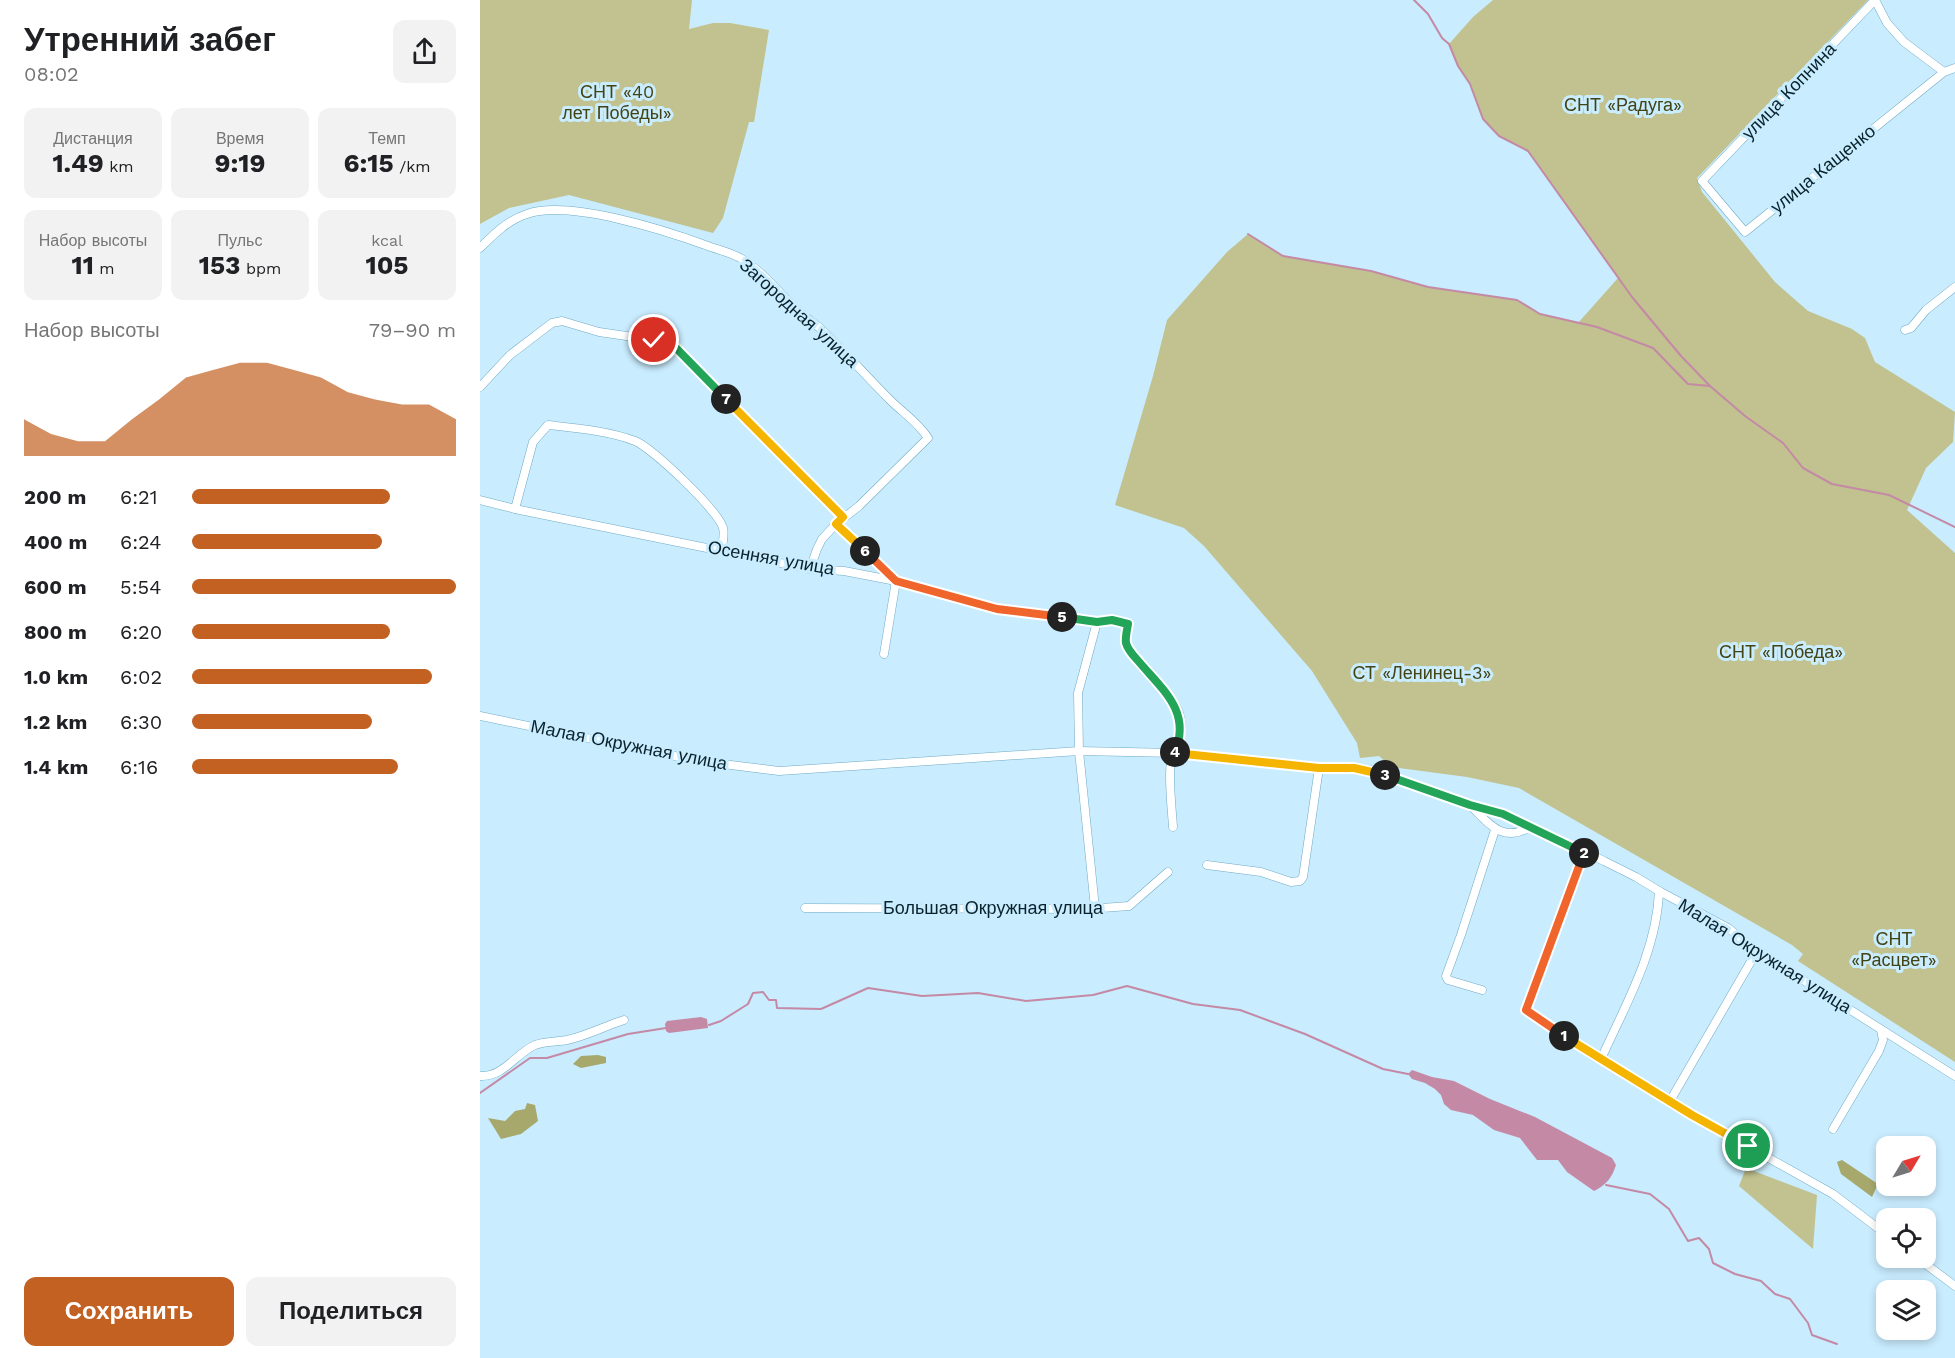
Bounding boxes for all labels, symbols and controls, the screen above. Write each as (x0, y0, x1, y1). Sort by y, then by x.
text: Утренний забег (24, 20, 276, 59)
button: share (393, 20, 456, 83)
street label: улица Копнина (1737, 37, 1841, 143)
text: 08:02 (24, 62, 79, 86)
park label: СНТ «40 лет Победы» (562, 81, 672, 123)
park label: СНТ «Радуга» (1564, 94, 1682, 115)
street label: улица Кащенко (1766, 120, 1879, 217)
text: Дистанция (53, 129, 133, 148)
text: Время (216, 129, 264, 148)
text: Темп (368, 129, 406, 148)
text: 1.49 (52, 148, 104, 178)
text: 9:19 (214, 148, 266, 178)
text: 6:15 (343, 148, 394, 178)
text: km (104, 157, 134, 176)
text: /km (394, 157, 431, 176)
text: Набор высоты (39, 231, 147, 250)
text: Пульс (218, 231, 262, 250)
text: kcal (371, 231, 403, 250)
text: 11 (71, 250, 94, 280)
text: 153 (199, 250, 241, 280)
text: 105 (366, 250, 408, 280)
street label: Загородная улица (736, 254, 864, 372)
text: m (94, 259, 115, 278)
text: bpm (241, 259, 281, 278)
pin (628, 314, 679, 365)
text: Набор высоты (24, 318, 160, 342)
text: 79–90 m (369, 318, 456, 342)
icon: check (637, 323, 670, 356)
pin: 7 (711, 384, 741, 414)
text: 7 (721, 389, 731, 408)
text: 200 m (24, 485, 86, 509)
text: 6:21 (120, 485, 158, 509)
text: 400 m (24, 530, 87, 554)
text: 6:24 (120, 530, 161, 554)
street label: Осенняя улица (706, 536, 837, 579)
pin: 6 (850, 536, 880, 566)
text: 6 (860, 541, 870, 560)
text: 600 m (24, 575, 87, 599)
text: 5:54 (120, 575, 161, 599)
pin: 5 (1047, 602, 1077, 632)
text: 5 (1057, 607, 1067, 626)
text: 800 m (24, 620, 87, 644)
text: 6:20 (120, 620, 162, 644)
park label: СНТ «Победа» (1719, 641, 1843, 662)
park label: СТ «Ленинец-3» (1353, 662, 1491, 683)
text: 1.0 km (24, 665, 88, 689)
text: 6:02 (120, 665, 162, 689)
text: 1.2 km (24, 710, 87, 734)
text: 6:30 (120, 710, 162, 734)
street label: Малая Окружная улица (529, 715, 730, 774)
pin: 4 (1160, 737, 1190, 767)
text: 4 (1170, 742, 1180, 761)
text: 1.4 km (24, 755, 88, 779)
text: 6:16 (120, 755, 158, 779)
pin: 3 (1370, 760, 1400, 790)
text: 3 (1380, 765, 1390, 784)
pin: 2 (1569, 838, 1599, 868)
text: 2 (1579, 843, 1589, 862)
street label: Малая Окружная улица (1675, 894, 1856, 1018)
street label: Большая Окружная улица (883, 897, 1104, 918)
park label: СНТ «Расцвет» (1851, 928, 1937, 970)
pin: 1 (1549, 1021, 1579, 1051)
text: 1 (1561, 1026, 1567, 1045)
pin (1722, 1120, 1773, 1171)
icon: arrive (1731, 1129, 1764, 1162)
north arrow (1876, 1136, 1936, 1196)
map controls (1876, 1136, 1936, 1340)
button: locate (1876, 1208, 1936, 1268)
button: Сохранить (24, 1277, 234, 1346)
button: Поделиться (246, 1277, 456, 1346)
button: layers (1876, 1280, 1936, 1340)

